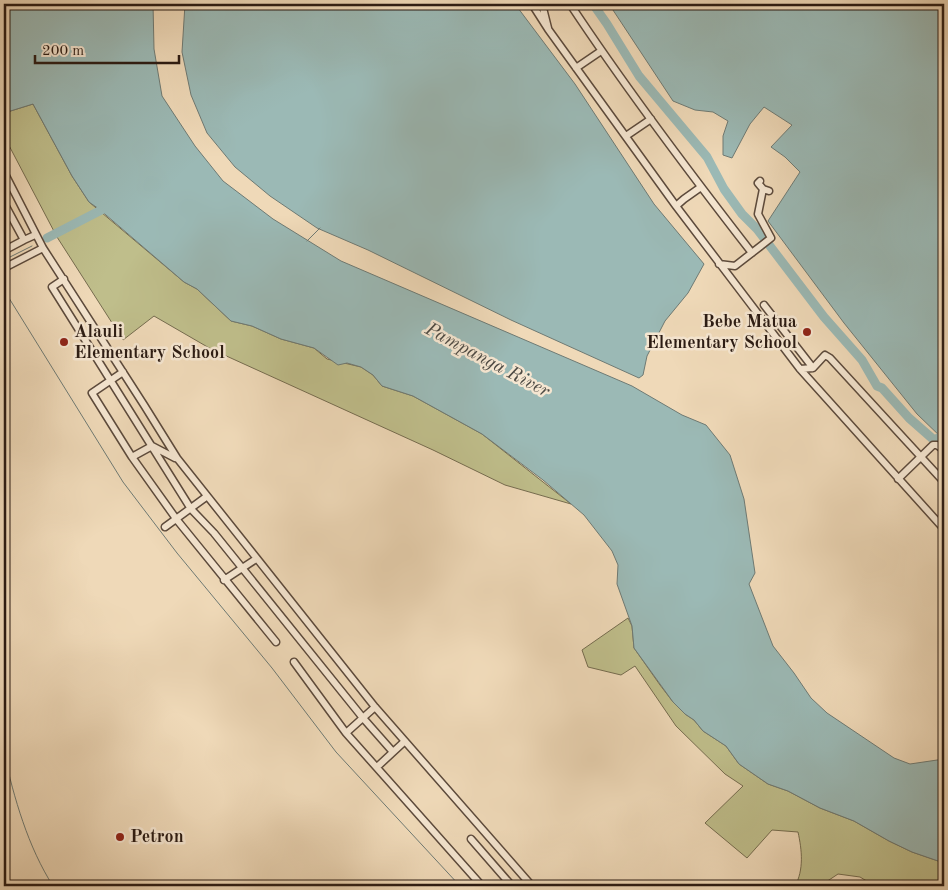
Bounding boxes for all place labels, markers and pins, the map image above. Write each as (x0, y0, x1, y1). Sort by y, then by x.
place label: Bebe Matua Elementary School (646, 313, 797, 352)
place label: Alauli Elementary School (74, 323, 225, 362)
marker: Bebe Matua Elementary School (801, 326, 813, 338)
marker: Alauli Elementary School (58, 336, 70, 348)
place label: Petron (130, 828, 184, 846)
marker: Petron (114, 831, 126, 843)

